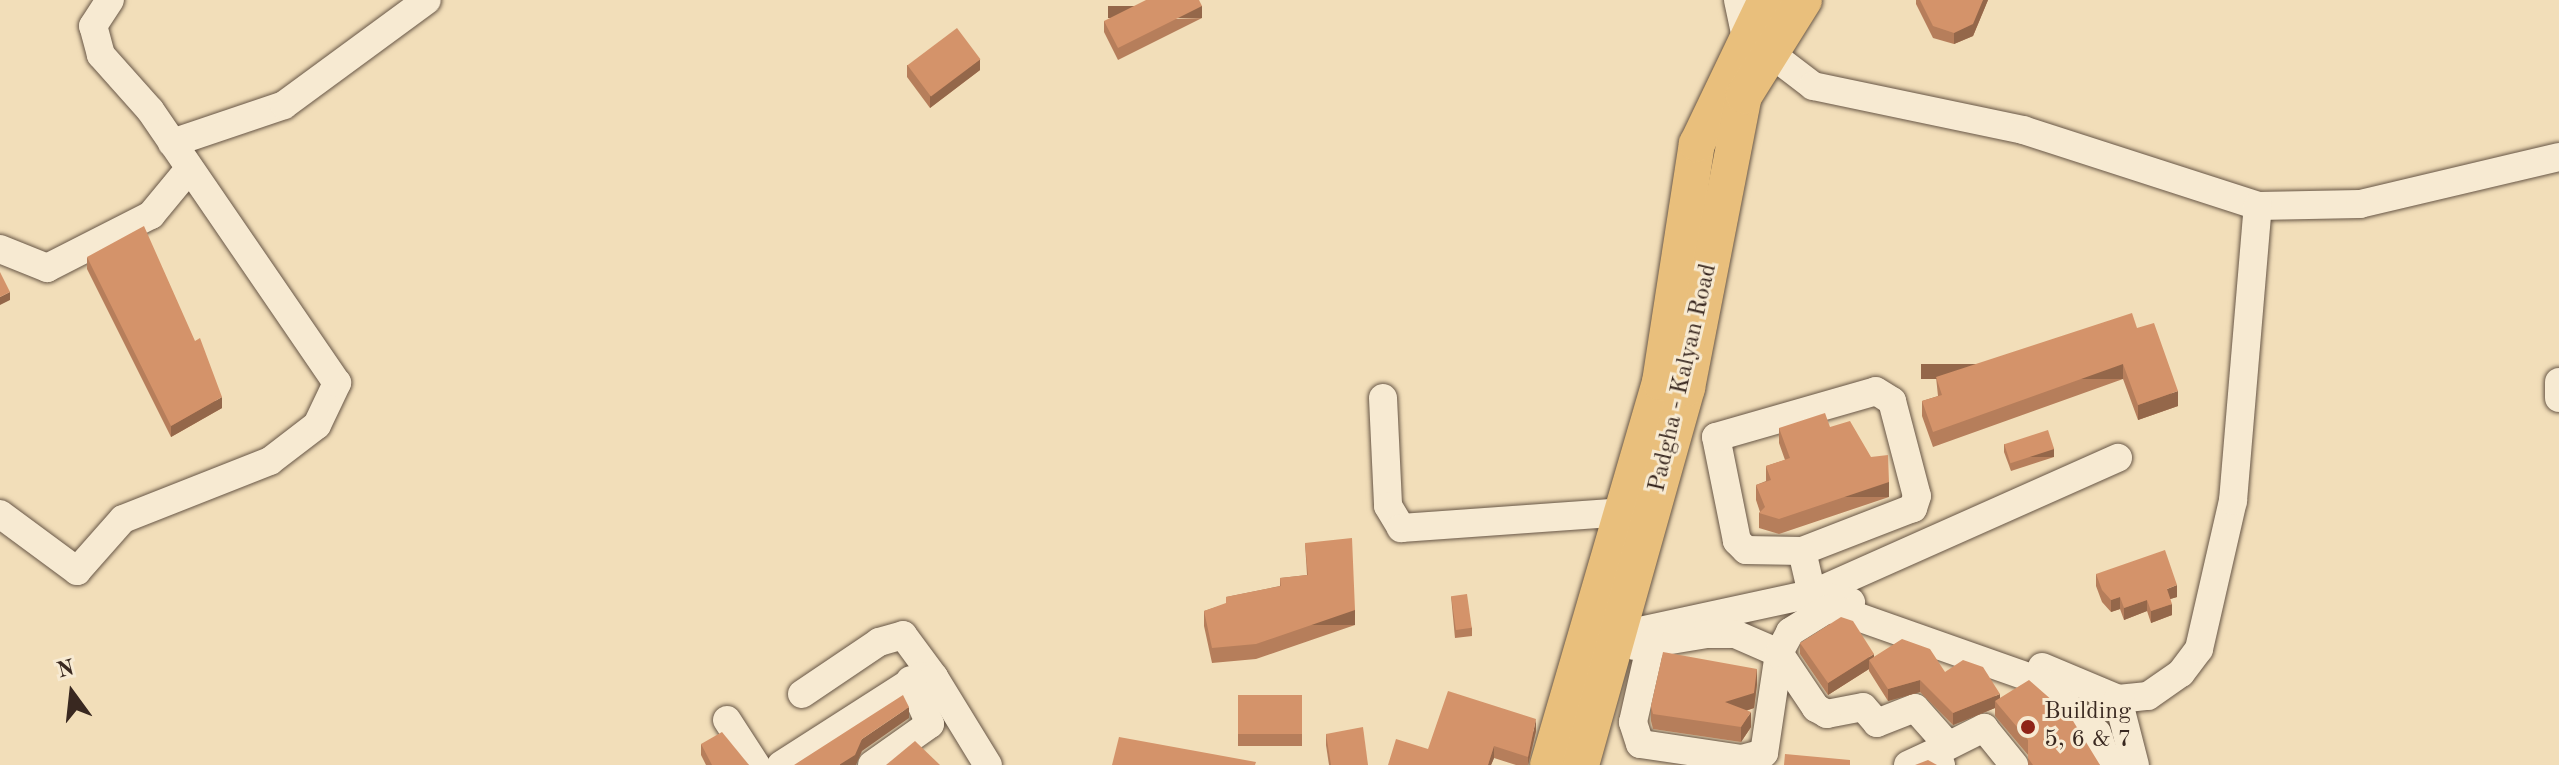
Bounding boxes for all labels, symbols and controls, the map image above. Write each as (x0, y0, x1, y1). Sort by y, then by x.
street label: Padgha - Kalyan Road (1644, 261, 1724, 495)
north arrow (32, 653, 112, 733)
text: N (55, 657, 77, 683)
place label: Building 5, 6 & 7 (2044, 699, 2132, 755)
marker: Building 5, 6 & 7 (2019, 718, 2037, 736)

